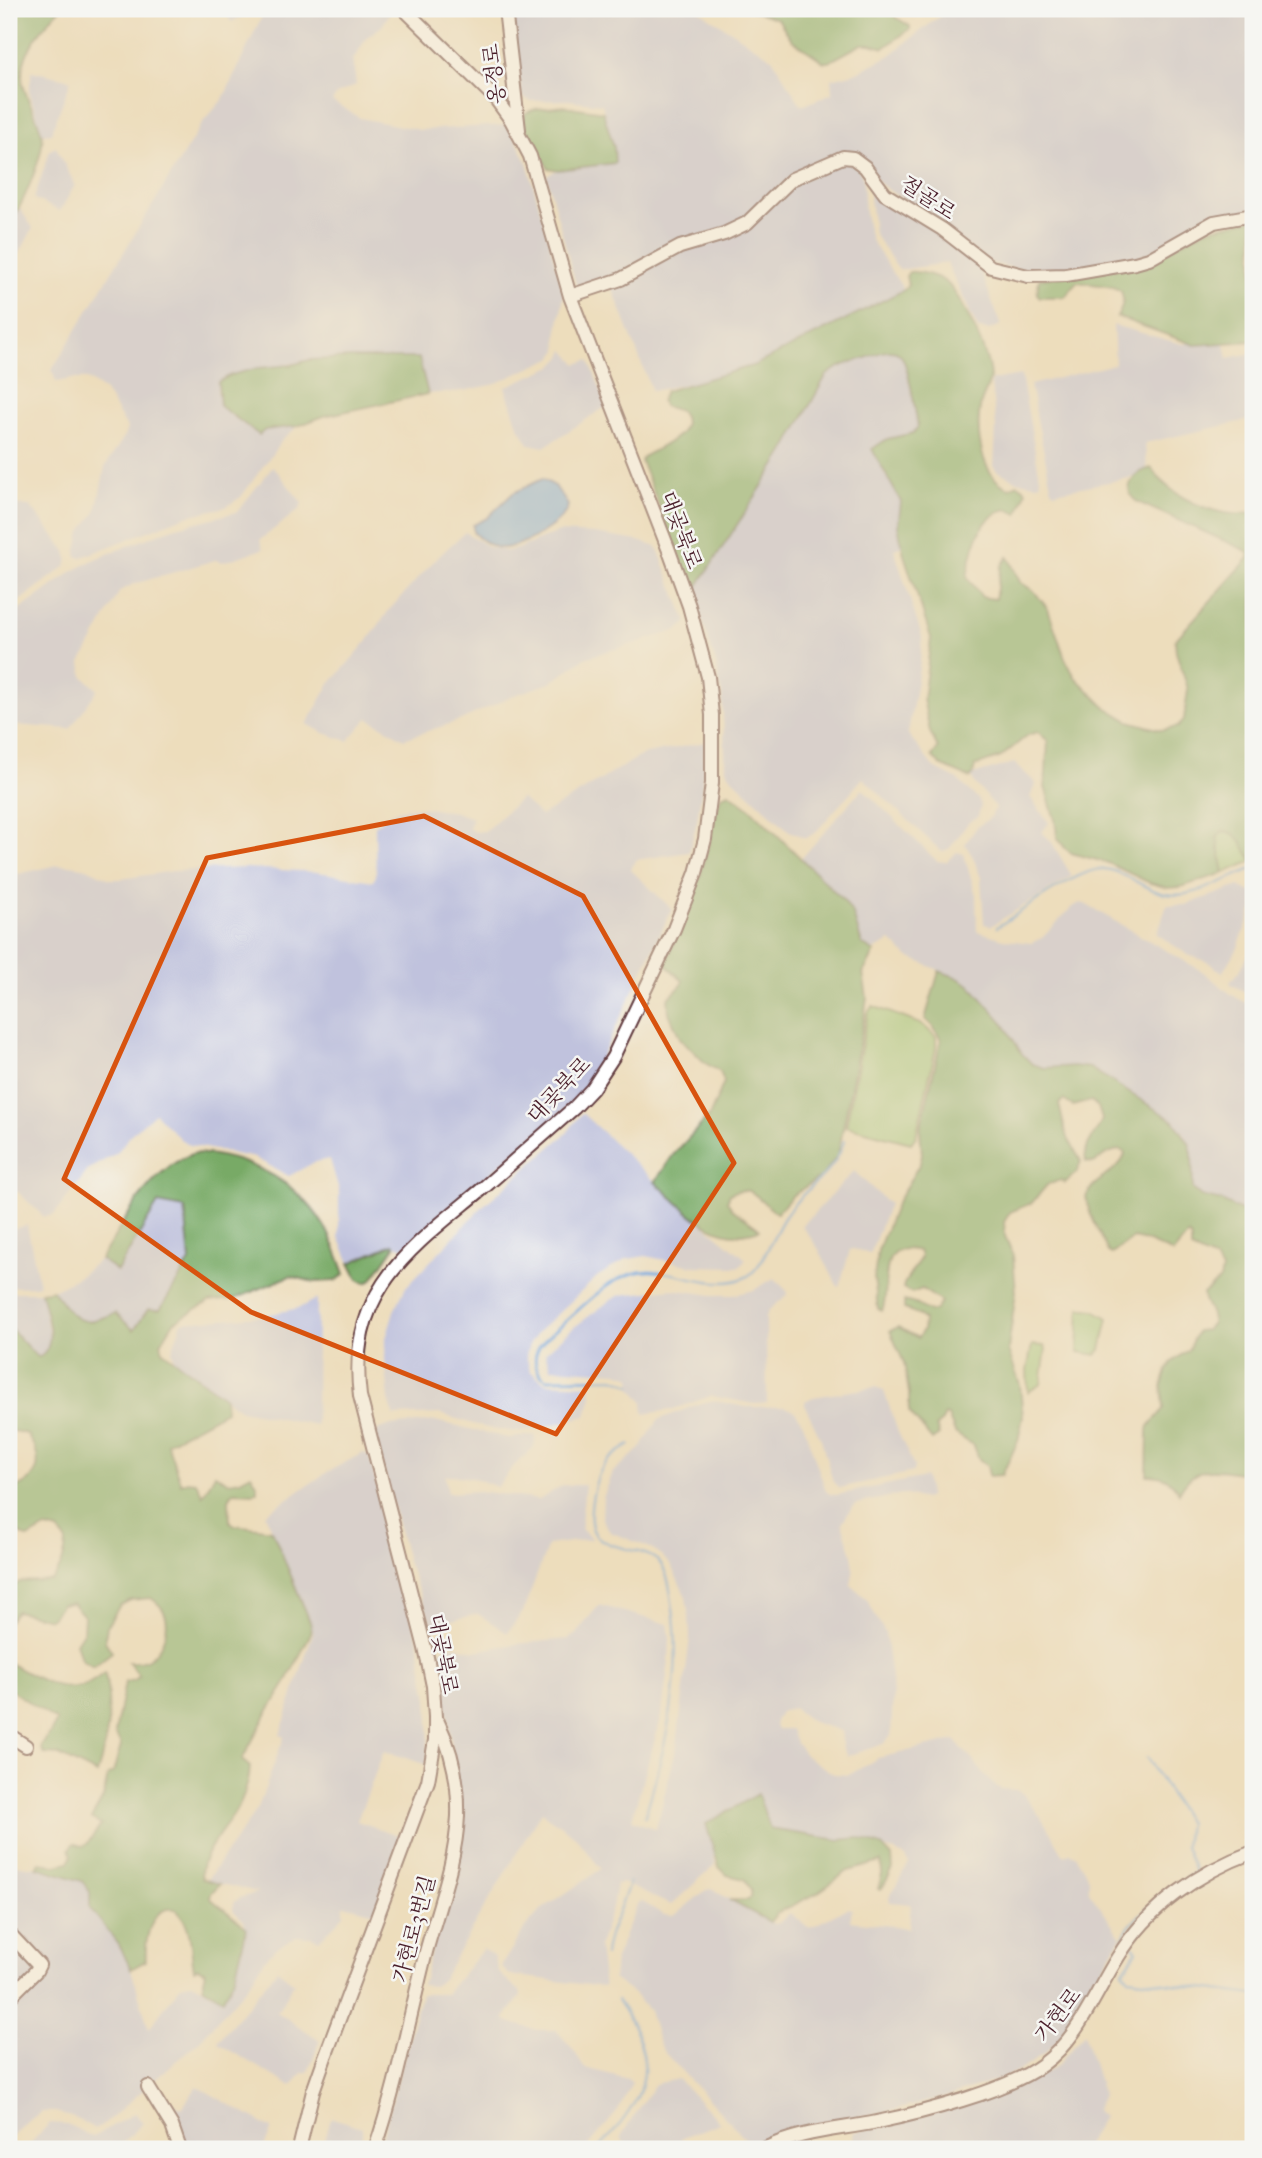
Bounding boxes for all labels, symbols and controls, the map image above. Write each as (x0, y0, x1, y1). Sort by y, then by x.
street label: 옹정로 (478, 42, 510, 106)
street label: 절골로 (896, 171, 960, 225)
street label: 대곶북로 (655, 488, 707, 572)
street label: 대곶북로 (523, 1052, 595, 1128)
street label: 대곶북로 (423, 1612, 463, 1696)
street label: 가현로3번길 (388, 1873, 440, 1985)
street label: 가현로 (1030, 1983, 1086, 2047)

